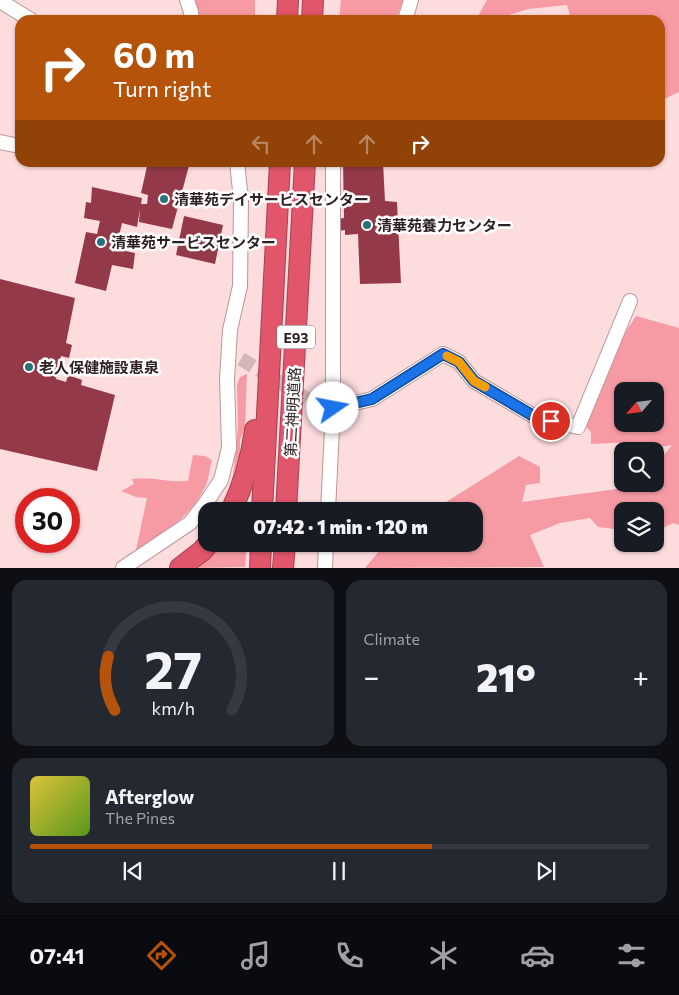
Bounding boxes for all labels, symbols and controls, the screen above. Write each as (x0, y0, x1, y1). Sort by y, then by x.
text: 60 m (113, 32, 195, 75)
icon: right (30, 35, 95, 100)
text: Turn right (113, 75, 211, 102)
icon: left (247, 130, 275, 158)
icon: ahead (300, 130, 328, 158)
icon: ahead (353, 130, 381, 158)
icon: right (406, 130, 434, 158)
place label: 清華苑デイサービスセンター (174, 190, 369, 208)
marker: 清華苑デイサービスセンター (158, 193, 170, 205)
place label: 清華苑養力センター (377, 216, 512, 234)
marker: 清華苑養力センター (361, 219, 373, 231)
place label: 清華苑サービスセンター (111, 233, 276, 251)
marker: 清華苑サービスセンター (95, 236, 107, 248)
road number: E93 (277, 326, 315, 348)
place label: 老人保健施設恵泉 (39, 358, 159, 376)
marker: 老人保健施設恵泉 (23, 361, 35, 373)
street label: 第二神明道路 (281, 367, 303, 457)
position arrow (306, 381, 358, 433)
north arrow (614, 382, 664, 432)
map controls (614, 382, 664, 552)
pin (530, 400, 572, 442)
icon: arrive (537, 407, 565, 435)
button: search (614, 442, 664, 492)
speed limit sign: 30 (15, 488, 80, 553)
button: layers (614, 502, 664, 552)
text: 07:42 · 1 min · 120 m (253, 515, 428, 538)
text: Climate (364, 629, 420, 648)
text: 27 (144, 636, 202, 700)
text: 21° (476, 653, 536, 700)
text: − (364, 659, 379, 693)
text: + (633, 659, 649, 693)
text: km/h (151, 697, 194, 719)
text: Afterglow (105, 785, 194, 808)
text: The Pines (105, 808, 175, 827)
icon: previous (119, 857, 147, 885)
icon: pause (325, 857, 353, 885)
icon: next (532, 857, 560, 885)
icon: directions (144, 938, 179, 973)
icon: music (238, 938, 273, 973)
icon: phone (332, 938, 367, 973)
icon: climate (426, 938, 461, 973)
icon: car (520, 938, 555, 973)
icon: filters (614, 938, 649, 973)
text: 07:41 (30, 942, 85, 969)

